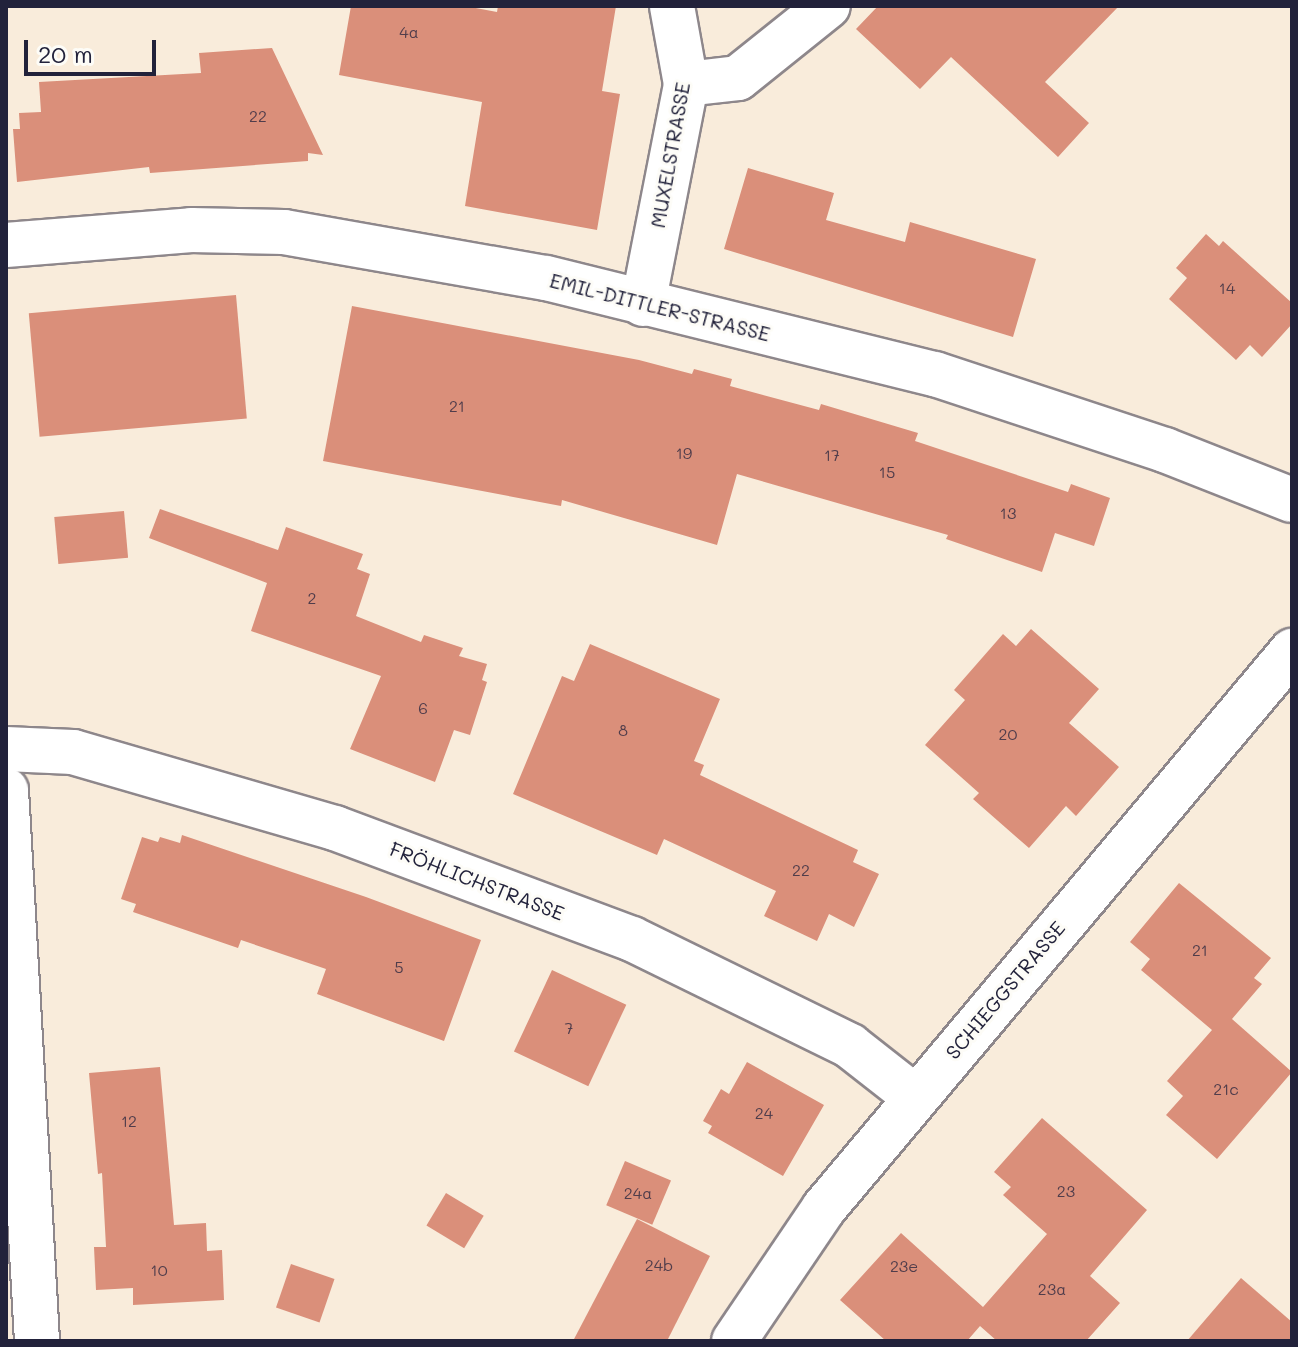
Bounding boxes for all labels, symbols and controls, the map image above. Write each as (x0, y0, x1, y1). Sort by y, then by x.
house number: 4a (399, 22, 419, 42)
scale bar (28, 24, 160, 74)
text: 20 m (38, 38, 93, 69)
street label: MUXELSTRASSE (645, 80, 695, 230)
house number: 22 (249, 106, 267, 126)
street label: EMIL-DITTLER-STRASSE (547, 268, 773, 346)
house number: 14 (1219, 278, 1235, 298)
house number: 21 (449, 396, 465, 416)
house number: 19 (676, 443, 692, 463)
house number: 17 (824, 445, 840, 465)
house number: 15 (879, 462, 895, 482)
house number: 13 (1000, 503, 1016, 523)
house number: 2 (308, 588, 316, 608)
house number: 6 (418, 698, 428, 718)
house number: 8 (618, 720, 628, 740)
house number: 20 (999, 724, 1017, 744)
street label: FRÖHLICHSTRASSE (386, 837, 568, 925)
house number: 22 (792, 860, 810, 880)
street label: SCHIEGGSTRASSE (940, 916, 1070, 1064)
house number: 21 (1192, 940, 1208, 960)
house number: 5 (394, 957, 404, 977)
house number: 7 (565, 1018, 573, 1038)
house number: 21c (1213, 1079, 1239, 1099)
house number: 24 (755, 1103, 773, 1123)
house number: 12 (121, 1111, 137, 1131)
house number: 23 (1057, 1181, 1075, 1201)
house number: 24a (624, 1183, 652, 1203)
house number: 24b (645, 1255, 673, 1275)
house number: 23e (890, 1256, 918, 1276)
house number: 10 (150, 1260, 168, 1280)
house number: 23a (1038, 1279, 1066, 1299)

